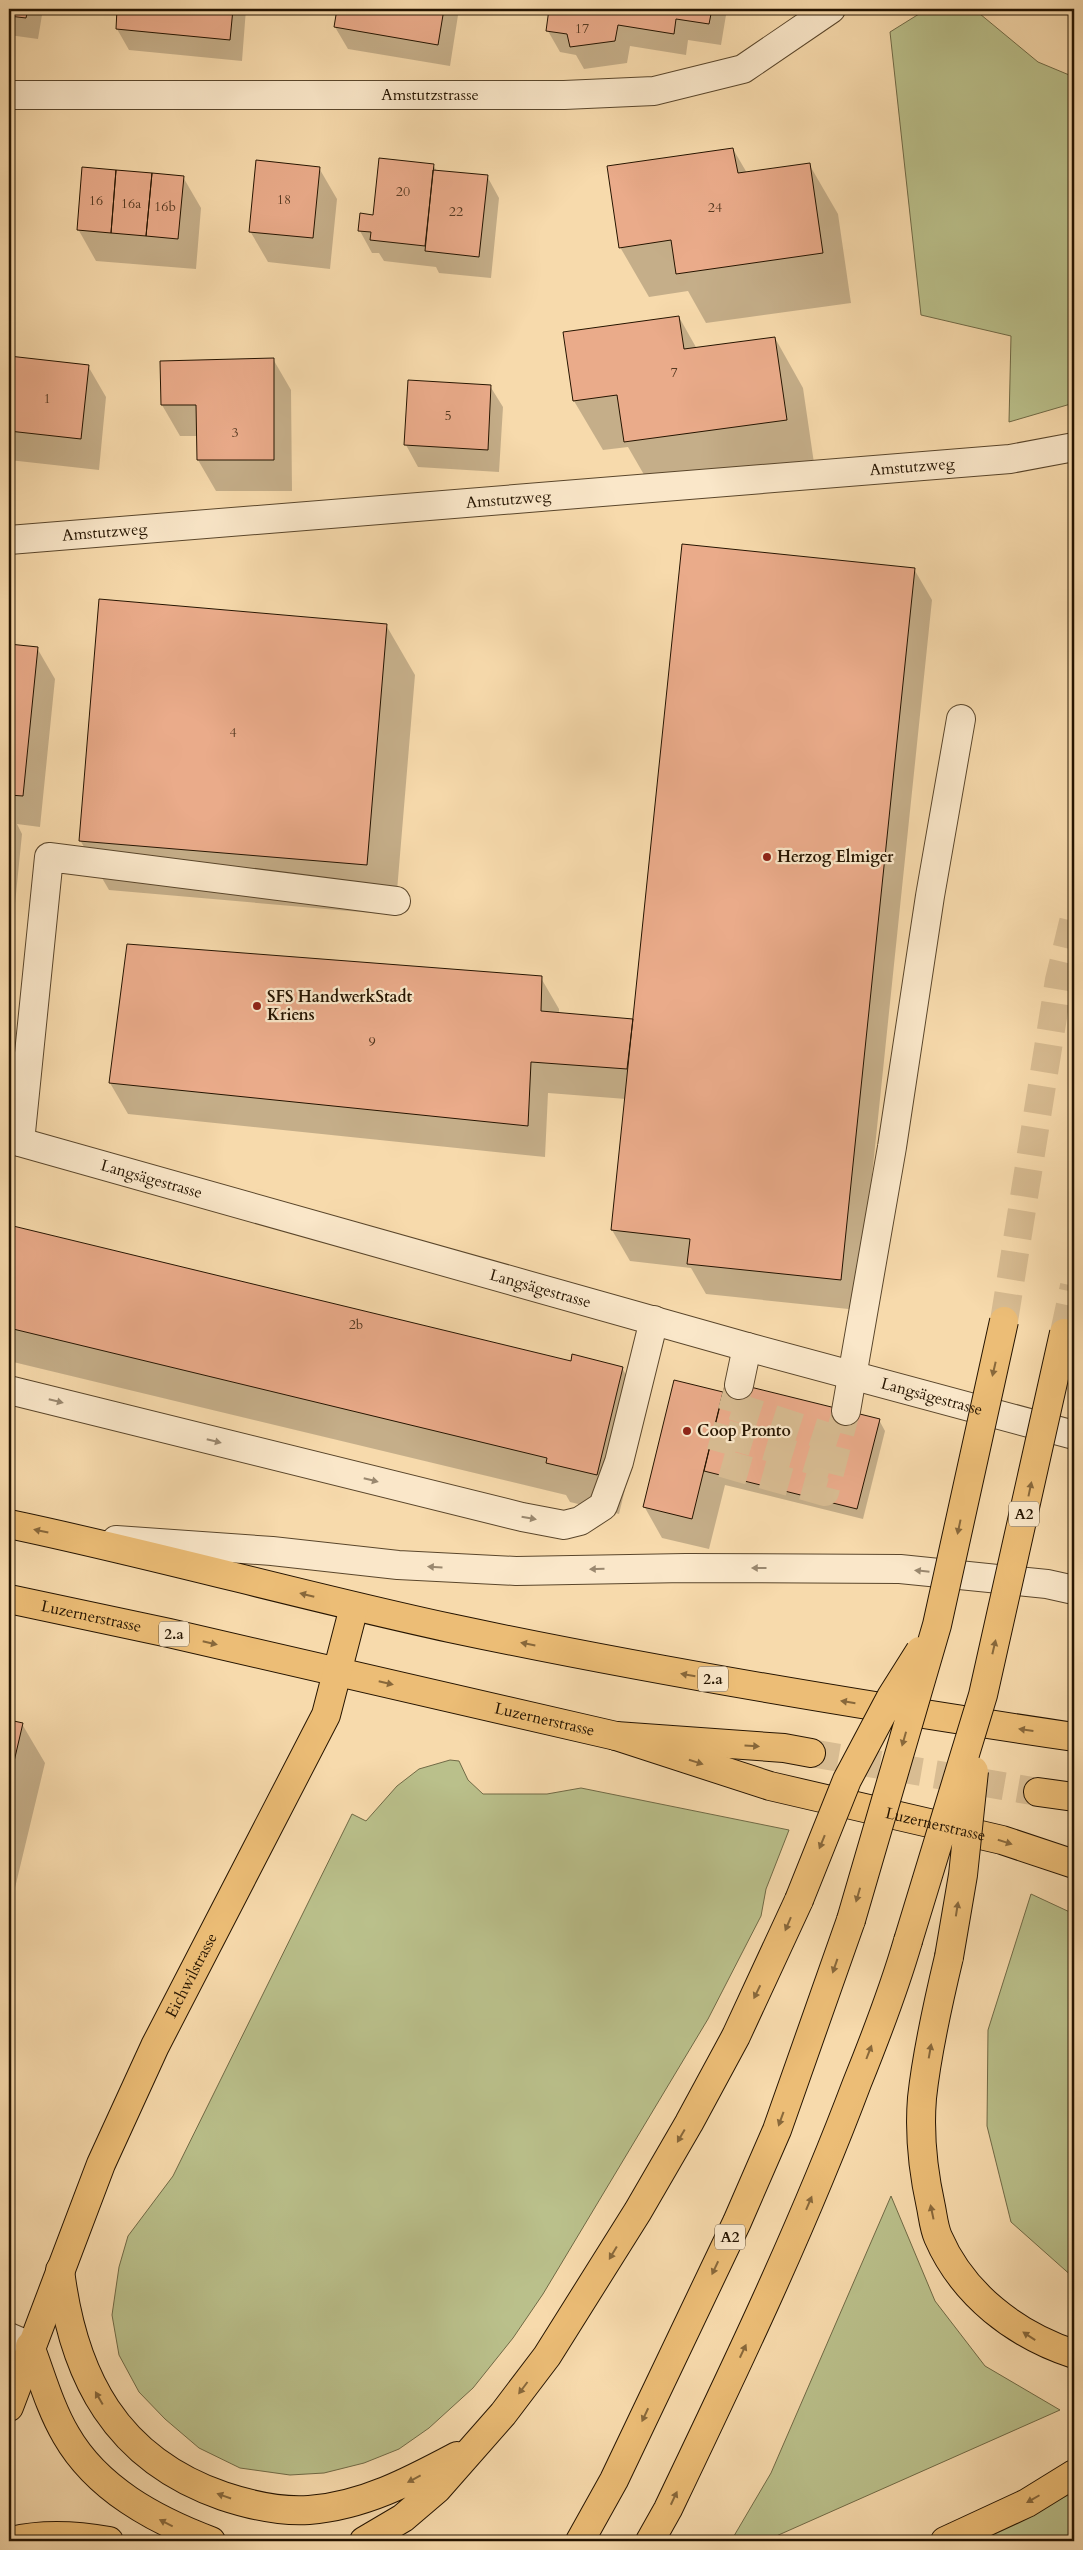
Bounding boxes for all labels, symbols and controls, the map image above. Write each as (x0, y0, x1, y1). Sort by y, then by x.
house number: 17 (575, 19, 589, 38)
street label: Amstutzstrasse (381, 84, 479, 106)
house number: 20 (396, 182, 410, 201)
house number: 18 (277, 190, 291, 209)
house number: 16 (89, 191, 103, 210)
house number: 16a (121, 194, 141, 213)
house number: 16b (154, 197, 176, 216)
house number: 24 (708, 198, 722, 217)
house number: 22 (449, 202, 463, 221)
house number: 7 (670, 363, 678, 382)
house number: 1 (43, 389, 51, 408)
house number: 5 (444, 406, 452, 425)
house number: 3 (231, 423, 239, 442)
street label: Amstutzweg (869, 453, 956, 481)
street label: Amstutzweg (465, 485, 552, 514)
street label: Amstutzweg (61, 518, 148, 547)
house number: 4 (229, 723, 237, 742)
place label: Herzog Elmiger (777, 846, 894, 868)
marker: Herzog Elmiger (761, 851, 773, 863)
place label: SFS HandwerkStadt Kriens (267, 986, 413, 1026)
marker: SFS HandwerkStadt Kriens (251, 1000, 263, 1012)
house number: 9 (368, 1032, 376, 1051)
street label: Langsägestrasse (98, 1154, 205, 1204)
street label: Langsägestrasse (487, 1264, 594, 1314)
house number: 2b (349, 1315, 363, 1334)
one-way arrow (989, 1361, 997, 1377)
street label: Langsägestrasse (878, 1373, 985, 1421)
one-way arrow (49, 1397, 64, 1405)
place label: Coop Pronto (697, 1420, 791, 1442)
marker: Coop Pronto (681, 1425, 693, 1437)
one-way arrow (206, 1437, 221, 1445)
one-way arrow (364, 1476, 379, 1484)
one-way arrow (1026, 1481, 1034, 1496)
road number: A2 (1009, 1502, 1039, 1526)
one-way arrow (522, 1515, 538, 1523)
one-way arrow (955, 1520, 963, 1535)
one-way arrow (33, 1527, 48, 1535)
one-way arrow (426, 1562, 442, 1570)
one-way arrow (751, 1564, 767, 1572)
one-way arrow (589, 1566, 605, 1574)
one-way arrow (914, 1567, 930, 1575)
one-way arrow (300, 1591, 315, 1599)
street label: Luzernerstrasse (39, 1595, 143, 1638)
road number: 2.a (159, 1622, 189, 1646)
one-way arrow (203, 1639, 218, 1647)
one-way arrow (521, 1640, 536, 1648)
one-way arrow (990, 1640, 998, 1655)
road number: 2.a (698, 1666, 728, 1692)
one-way arrow (680, 1670, 696, 1678)
one-way arrow (379, 1679, 394, 1687)
street label: Luzernerstrasse (492, 1697, 597, 1742)
one-way arrow (840, 1698, 856, 1706)
one-way arrow (1018, 1725, 1034, 1733)
one-way arrow (899, 1731, 907, 1746)
one-way arrow (744, 1742, 760, 1750)
one-way arrow (688, 1759, 703, 1767)
street label: Luzernerstrasse (883, 1802, 988, 1847)
one-way arrow (818, 1834, 825, 1849)
one-way arrow (998, 1838, 1013, 1846)
one-way arrow (854, 1887, 862, 1902)
one-way arrow (954, 1900, 962, 1916)
one-way arrow (784, 1917, 792, 1931)
street label: Eichwilstrasse (160, 1929, 223, 2022)
one-way arrow (831, 1959, 839, 1974)
one-way arrow (753, 1985, 761, 1999)
one-way arrow (927, 2043, 935, 2059)
one-way arrow (866, 2045, 874, 2059)
one-way arrow (777, 2112, 785, 2127)
one-way arrow (677, 2129, 686, 2142)
one-way arrow (806, 2196, 814, 2210)
one-way arrow (928, 2205, 936, 2220)
road number: A2 (715, 2224, 745, 2250)
one-way arrow (608, 2246, 617, 2259)
one-way arrow (711, 2261, 719, 2275)
one-way arrow (1023, 2331, 1036, 2340)
one-way arrow (739, 2344, 747, 2359)
one-way arrow (518, 2381, 528, 2395)
one-way arrow (95, 2392, 104, 2405)
one-way arrow (641, 2407, 649, 2422)
one-way arrow (407, 2475, 421, 2483)
one-way arrow (670, 2491, 678, 2505)
one-way arrow (216, 2492, 231, 2500)
one-way arrow (1026, 2495, 1039, 2504)
one-way arrow (159, 2519, 173, 2527)

